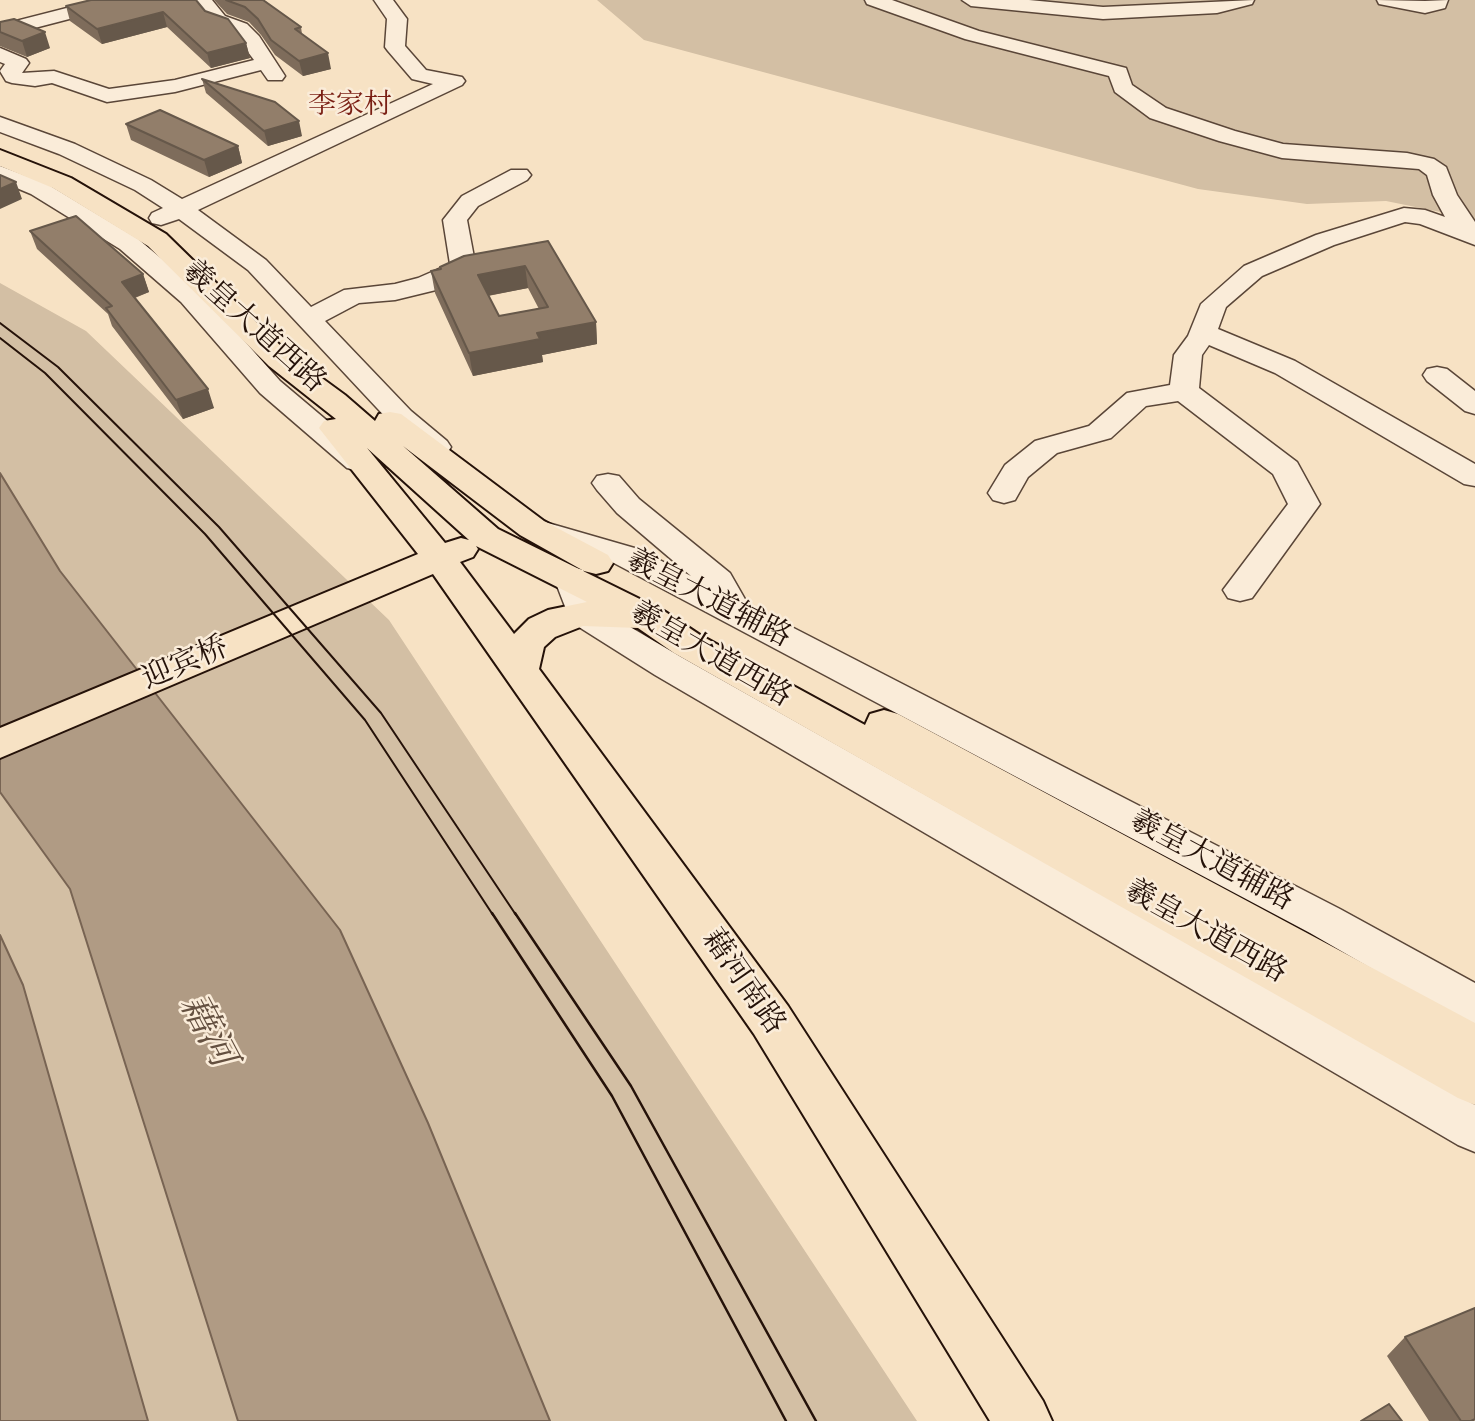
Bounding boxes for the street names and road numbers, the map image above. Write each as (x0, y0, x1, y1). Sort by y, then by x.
street label: 羲皇大道西路 (174, 254, 332, 402)
street label: 羲皇大道辅路 (620, 543, 796, 657)
street label: 羲皇大道西路 (623, 595, 797, 717)
street label: 迎宾桥 (138, 631, 234, 699)
street label: 羲皇大道辅路 (1123, 804, 1299, 920)
street label: 羲皇大道西路 (1118, 874, 1292, 992)
street label: 藉河南路 (693, 924, 791, 1042)

